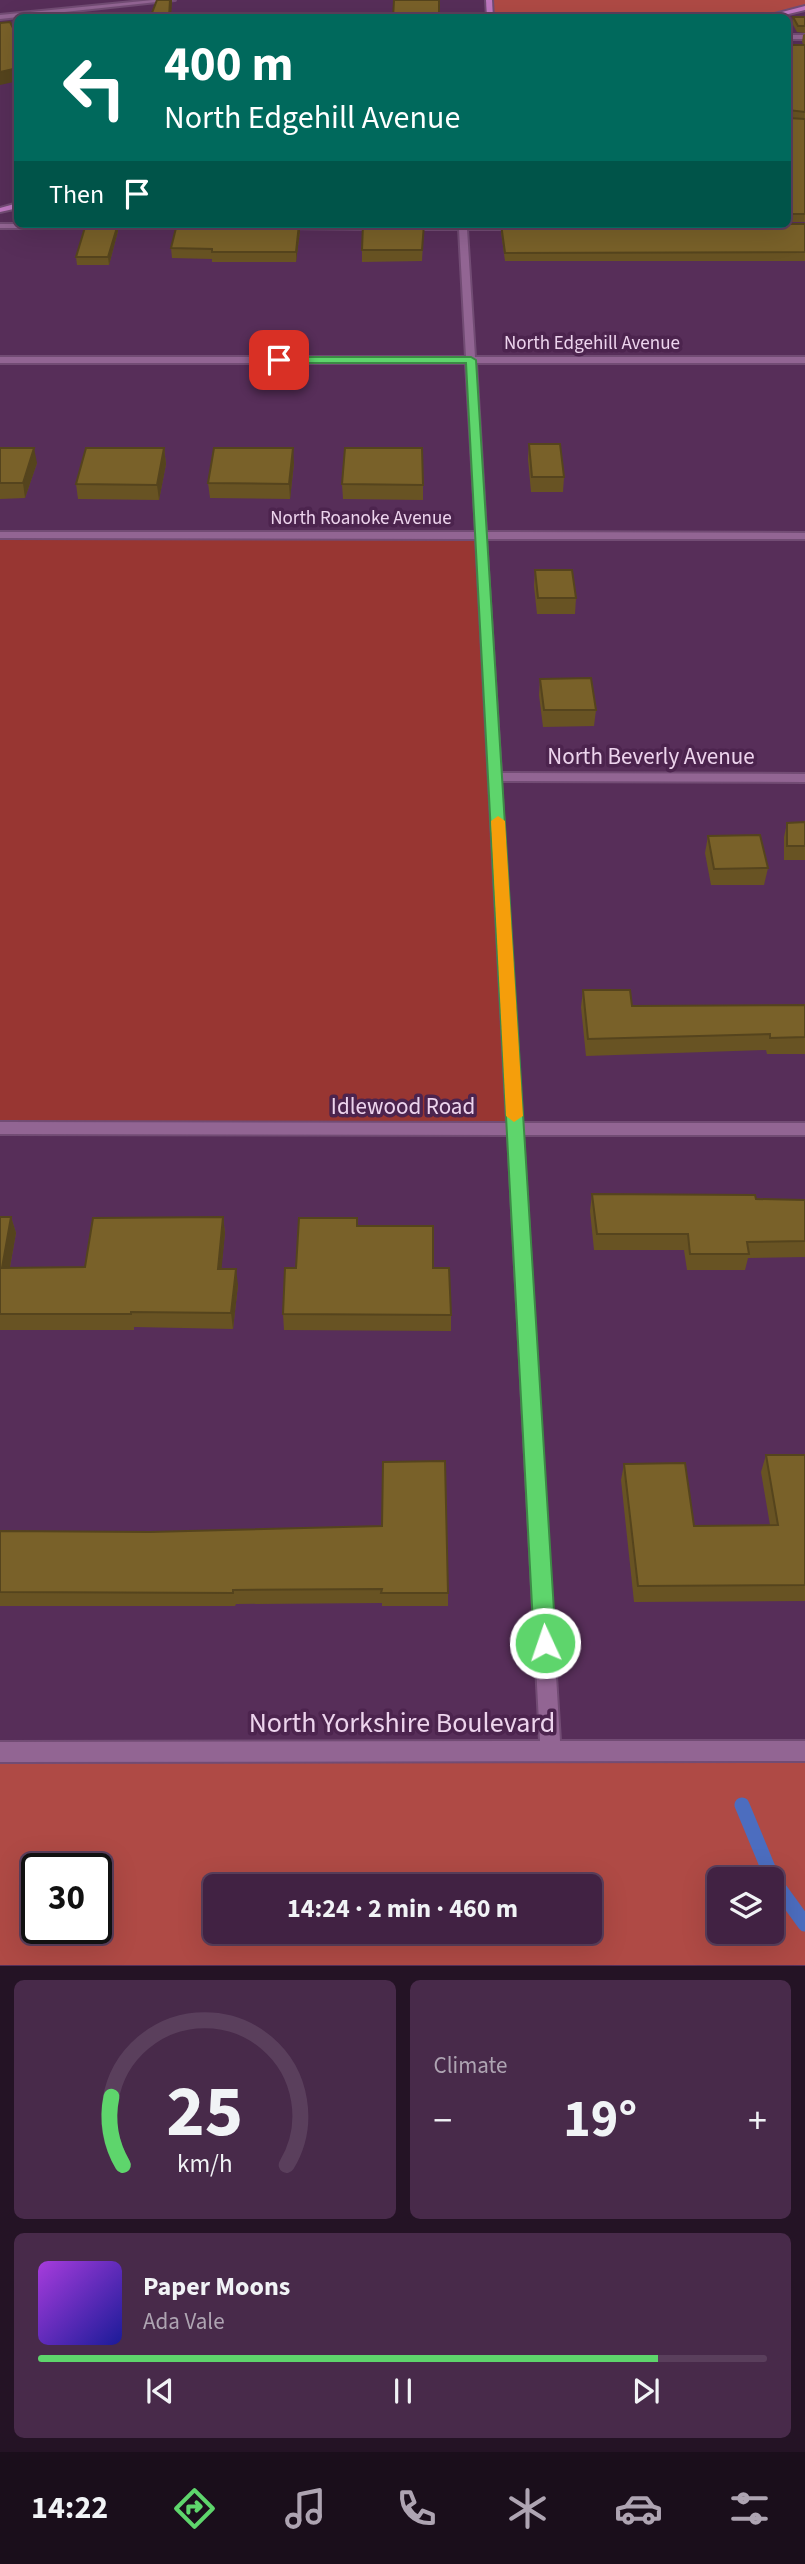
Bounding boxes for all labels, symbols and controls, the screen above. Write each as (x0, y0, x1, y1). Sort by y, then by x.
text: 400 m (164, 30, 293, 100)
icon: left (49, 42, 140, 133)
text: North Edgehill Avenue (164, 95, 460, 141)
icon: arrive (118, 175, 156, 213)
text: Then (49, 176, 104, 213)
pin (249, 330, 309, 390)
street label: North Edgehill Avenue (504, 330, 680, 357)
icon: arrive (260, 341, 298, 379)
street label: North Roanoke Avenue (270, 505, 452, 532)
street label: North Beverly Avenue (547, 740, 755, 773)
street label: Idlewood Road (331, 1090, 475, 1123)
position arrow (508, 1606, 582, 1680)
street label: North Yorkshire Boulevard (249, 1703, 555, 1743)
speed limit sign: 30 (21, 1853, 112, 1944)
map controls (707, 1867, 784, 1944)
button: layers (707, 1867, 784, 1944)
text: 14:24 · 2 min · 460 m (287, 1890, 518, 1927)
text: Climate (434, 2049, 507, 2082)
text: 25 (166, 2061, 243, 2165)
text: 19° (563, 2083, 637, 2157)
text: − (434, 2094, 452, 2148)
text: + (748, 2094, 767, 2148)
text: km/h (177, 2146, 233, 2182)
text: Paper Moons (143, 2268, 290, 2305)
text: Ada Vale (143, 2305, 225, 2338)
icon: previous (141, 2372, 179, 2410)
icon: pause (384, 2372, 422, 2410)
icon: next (627, 2372, 665, 2410)
icon: directions (170, 2484, 219, 2533)
icon: music (281, 2484, 330, 2533)
icon: phone (392, 2484, 441, 2533)
icon: climate (503, 2484, 552, 2533)
icon: car (614, 2484, 663, 2533)
icon: filters (725, 2484, 774, 2533)
text: 14:22 (31, 2485, 108, 2531)

